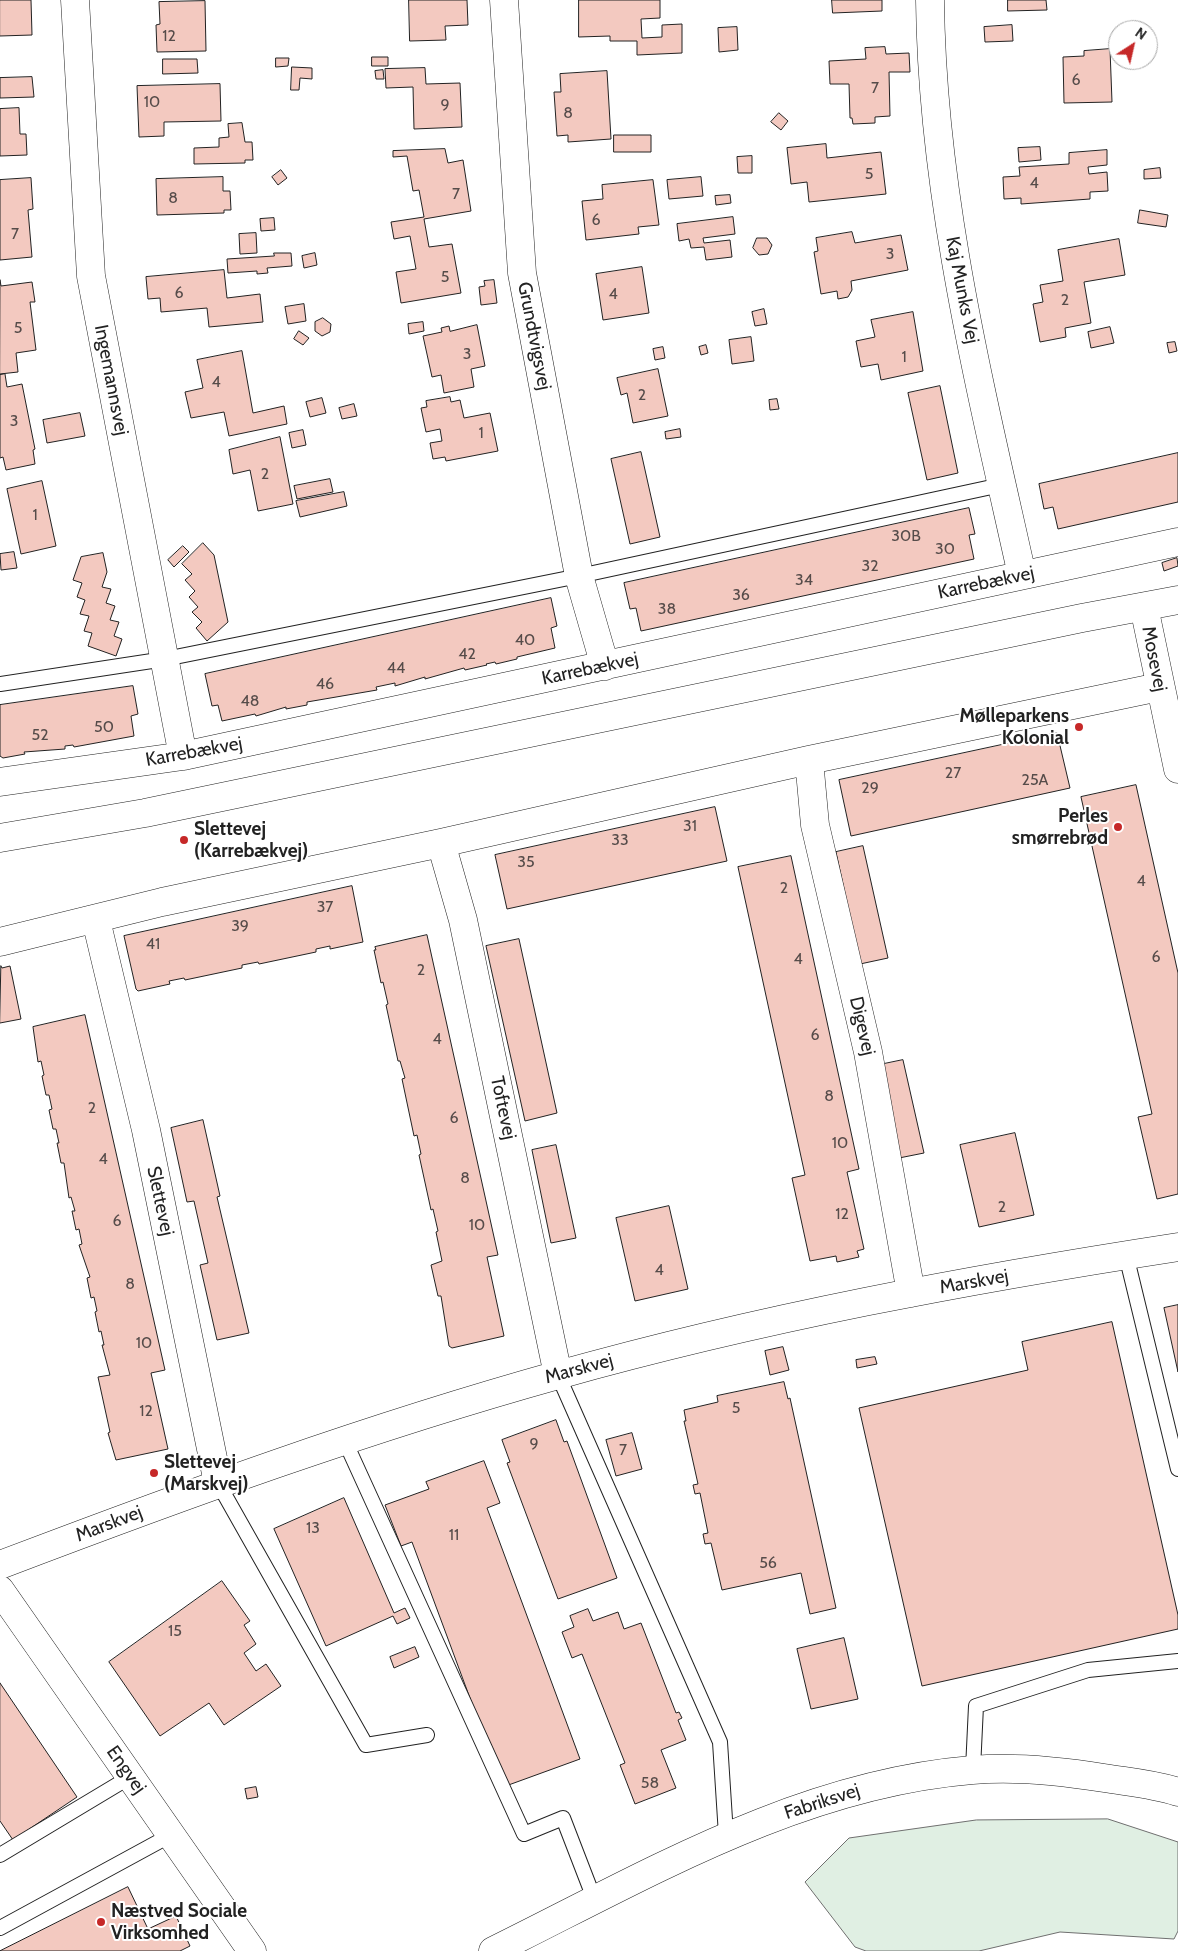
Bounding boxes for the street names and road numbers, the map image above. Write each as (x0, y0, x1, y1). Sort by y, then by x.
street label: Kaj Munks Vej (940, 234, 984, 346)
street label: Grundtvigsvej (512, 280, 556, 392)
street label: Ingemannsvej (89, 323, 133, 437)
street label: Karrebækvej (936, 562, 1036, 604)
street label: Mosevej (1137, 624, 1171, 694)
street label: Karrebækvej (540, 648, 640, 690)
street label: Karrebækvej (144, 732, 244, 772)
street label: Digevej (844, 994, 880, 1058)
street label: Toftevej (485, 1074, 521, 1142)
street label: Slettevej (142, 1164, 178, 1238)
street label: Marskvej (938, 1265, 1010, 1299)
street label: Marskvej (542, 1349, 616, 1389)
street label: Marskvej (72, 1501, 146, 1547)
street label: Engvej (101, 1742, 151, 1798)
street label: Fabriksvej (781, 1779, 863, 1825)

